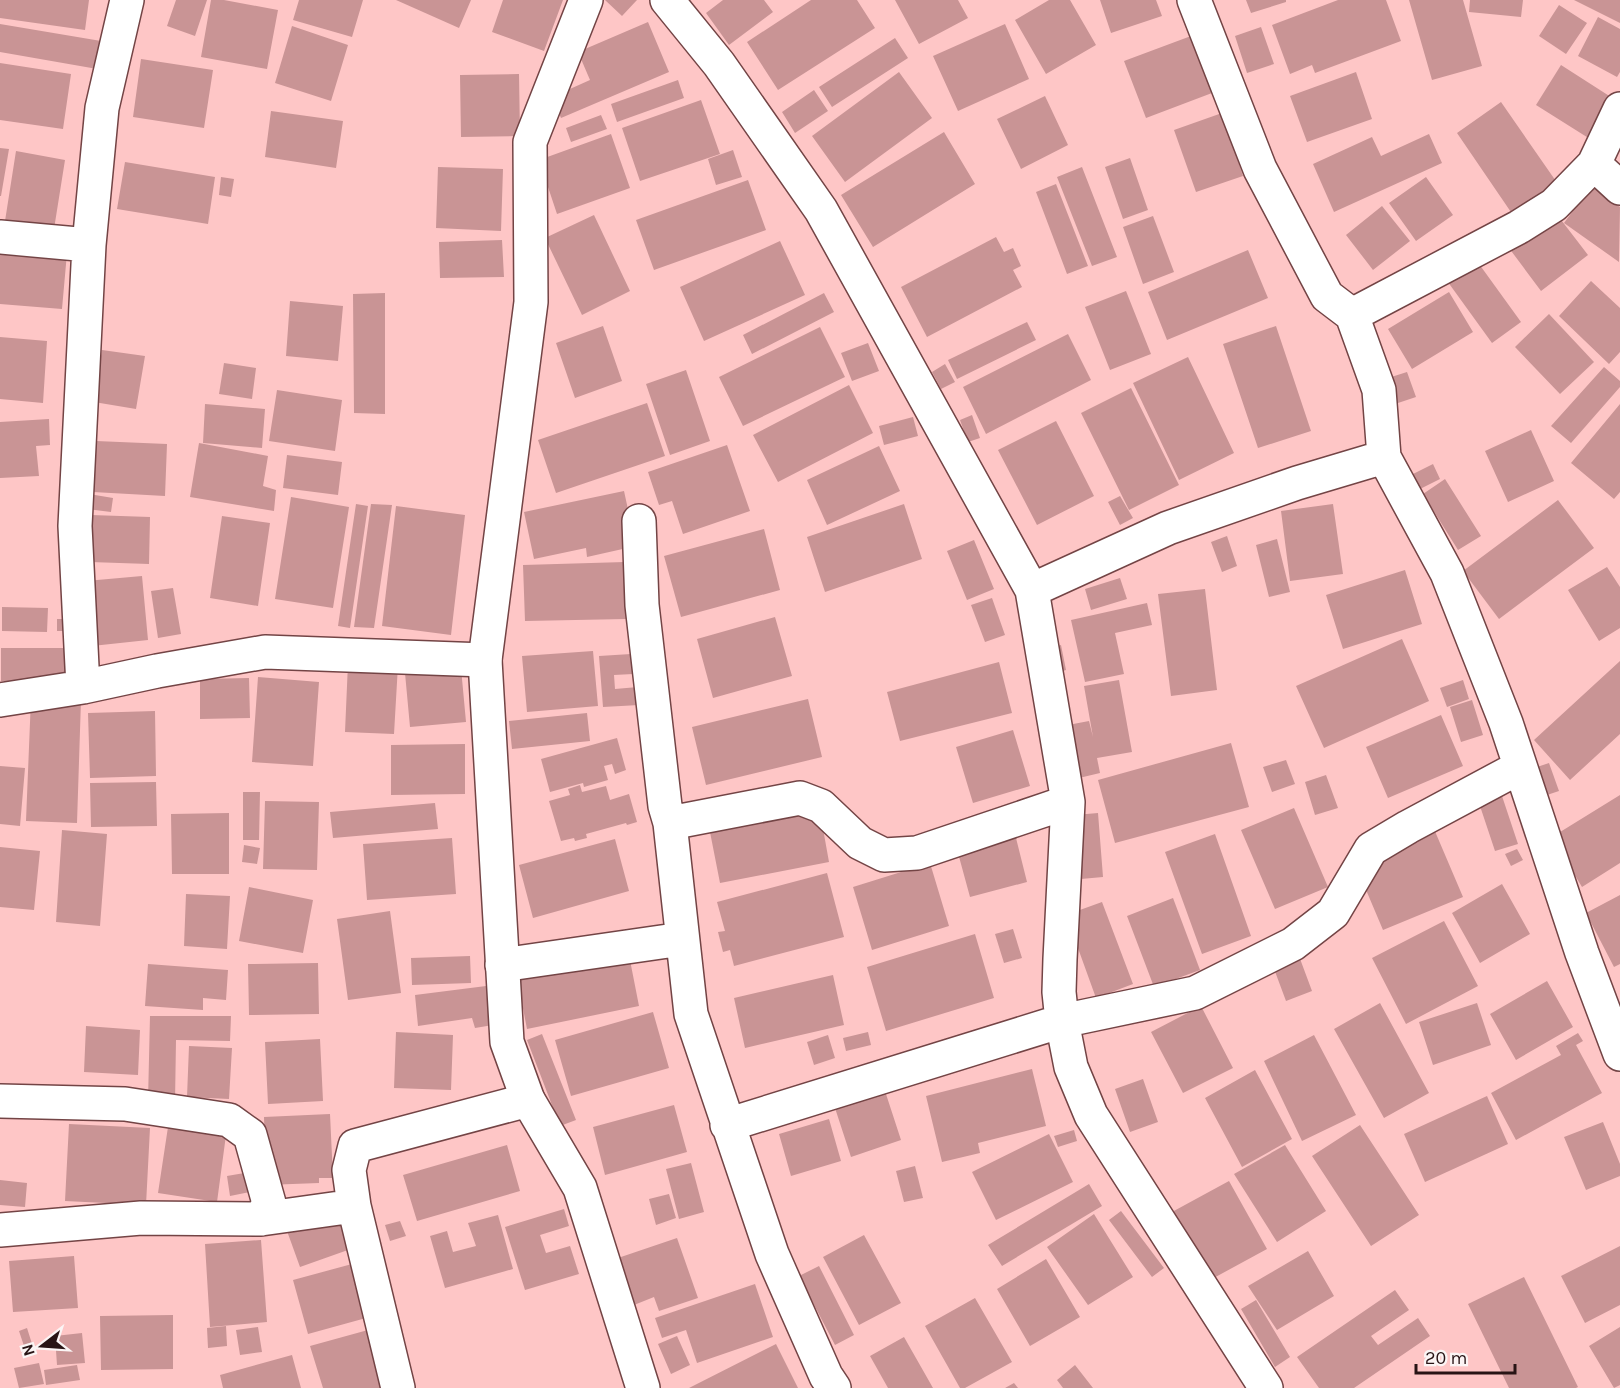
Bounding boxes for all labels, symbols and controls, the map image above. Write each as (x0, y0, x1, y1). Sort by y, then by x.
north arrow (12, 1316, 72, 1376)
scale bar (1416, 1337, 1515, 1375)
text: N (17, 1342, 39, 1359)
text: 20 m (1425, 1347, 1467, 1369)

